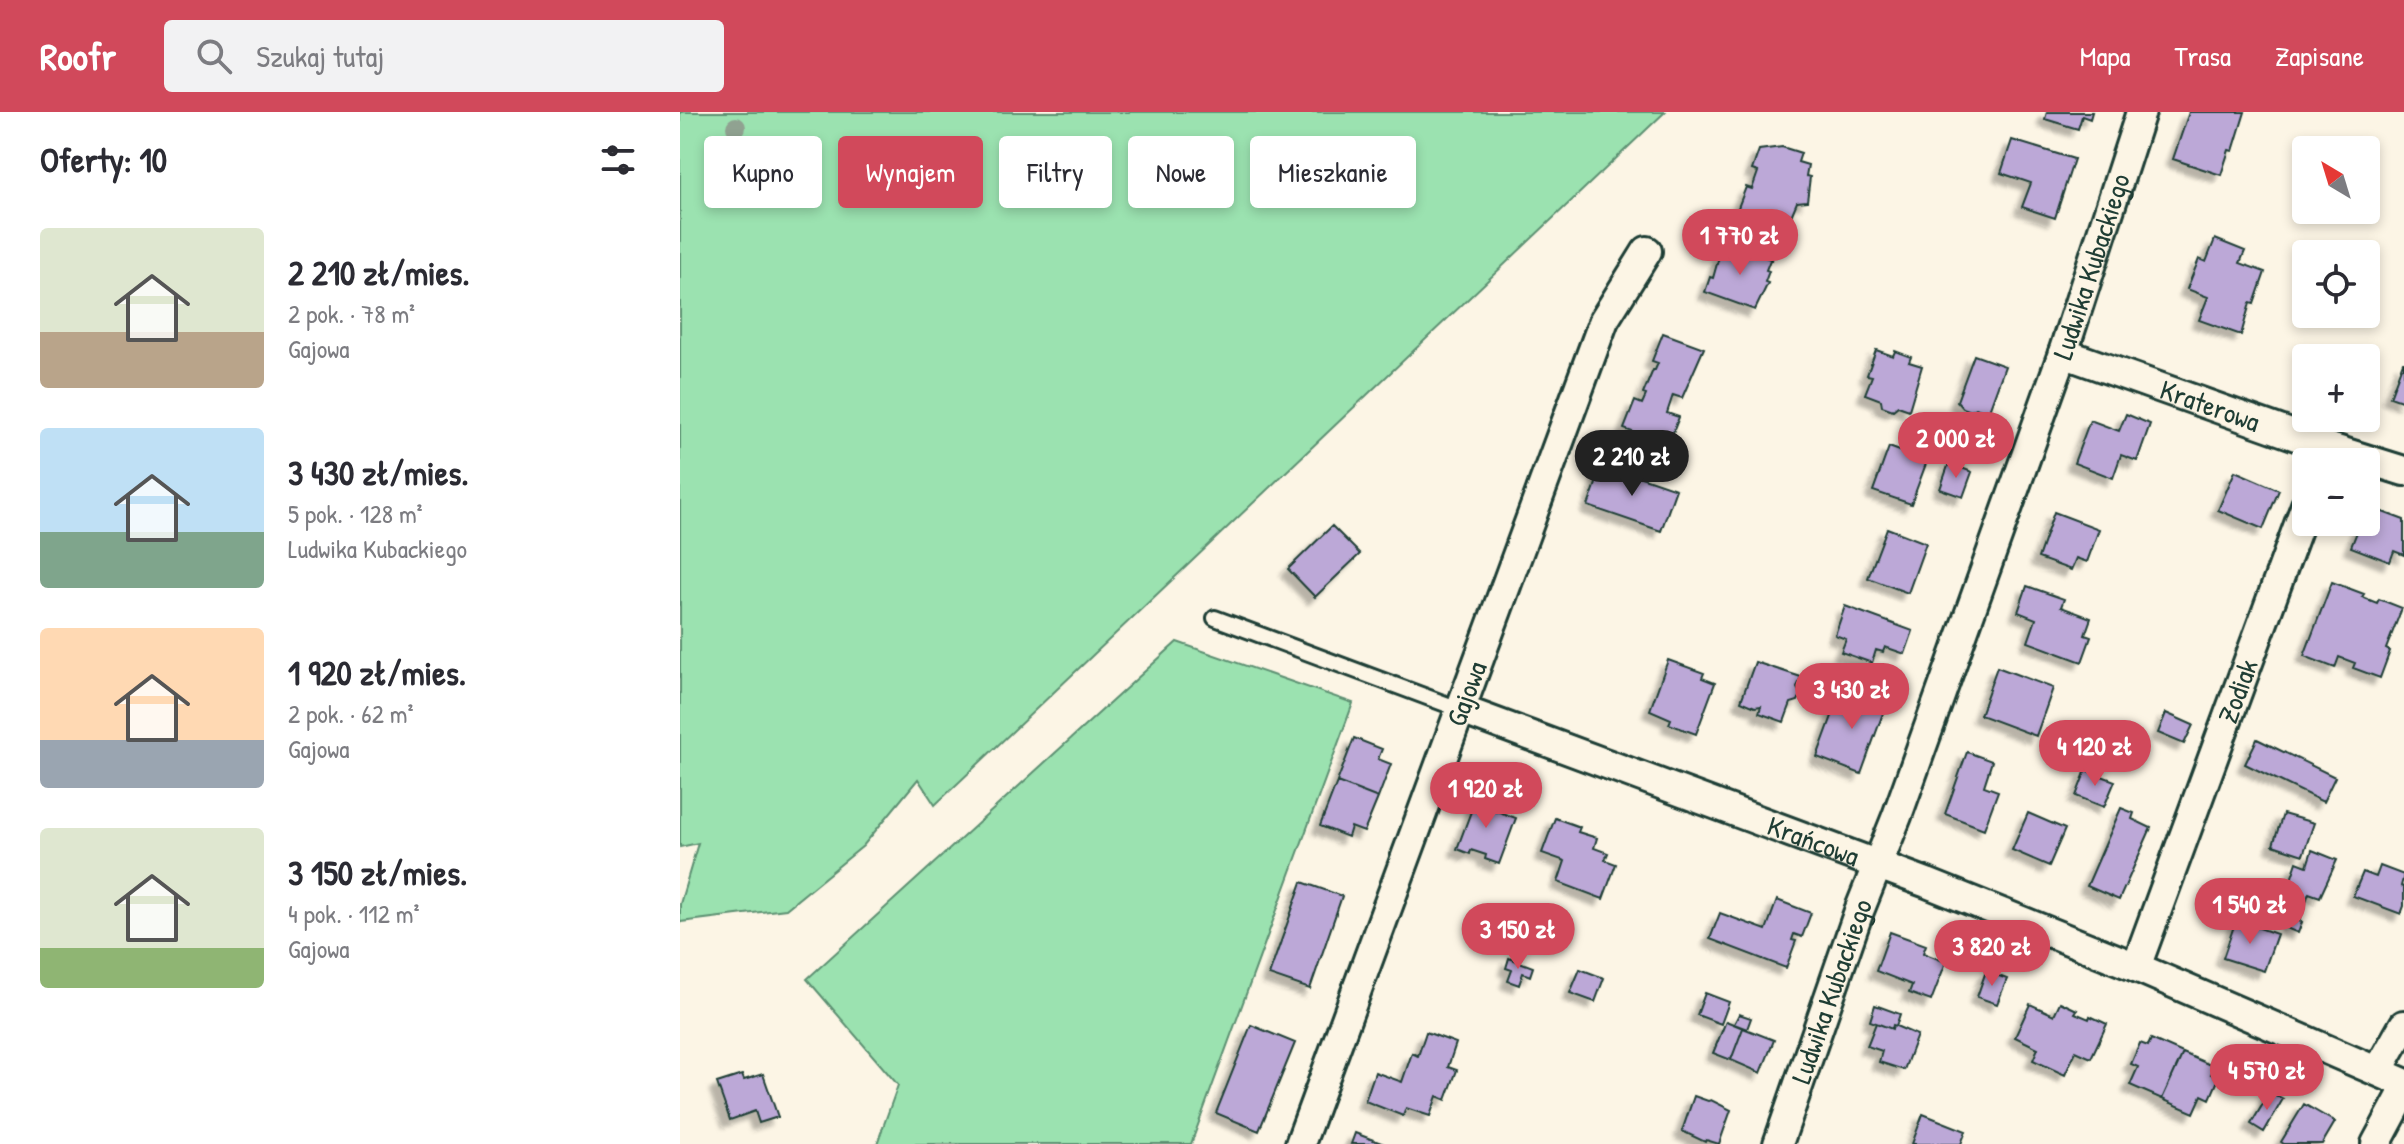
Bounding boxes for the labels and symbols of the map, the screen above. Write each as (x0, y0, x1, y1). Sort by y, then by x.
north arrow (2292, 136, 2380, 224)
street label: Ludwika Kubackiego (2043, 169, 2139, 364)
pin: 1 770 zł (1657, 209, 1823, 277)
street label: Kraterowa (2155, 370, 2265, 441)
pin: 2 000 zł (1873, 412, 2039, 480)
pin: 2 210 zł (1549, 430, 1715, 498)
street label: Zodiak (2208, 654, 2267, 728)
street label: Gajowa (1437, 656, 1495, 731)
pin: 3 430 zł (1769, 663, 1935, 731)
pin: 4 120 zł (2012, 720, 2178, 788)
pin: 1 920 zł (1403, 762, 1569, 830)
street label: Krańcowa (1762, 806, 1865, 875)
pin: 1 540 zł (2167, 878, 2333, 946)
street label: Ludwika Kubackiego (1782, 893, 1881, 1088)
pin: 3 150 zł (1435, 903, 1601, 971)
pin: 3 820 zł (1909, 920, 2075, 988)
pin: 4 570 zł (2184, 1044, 2350, 1112)

